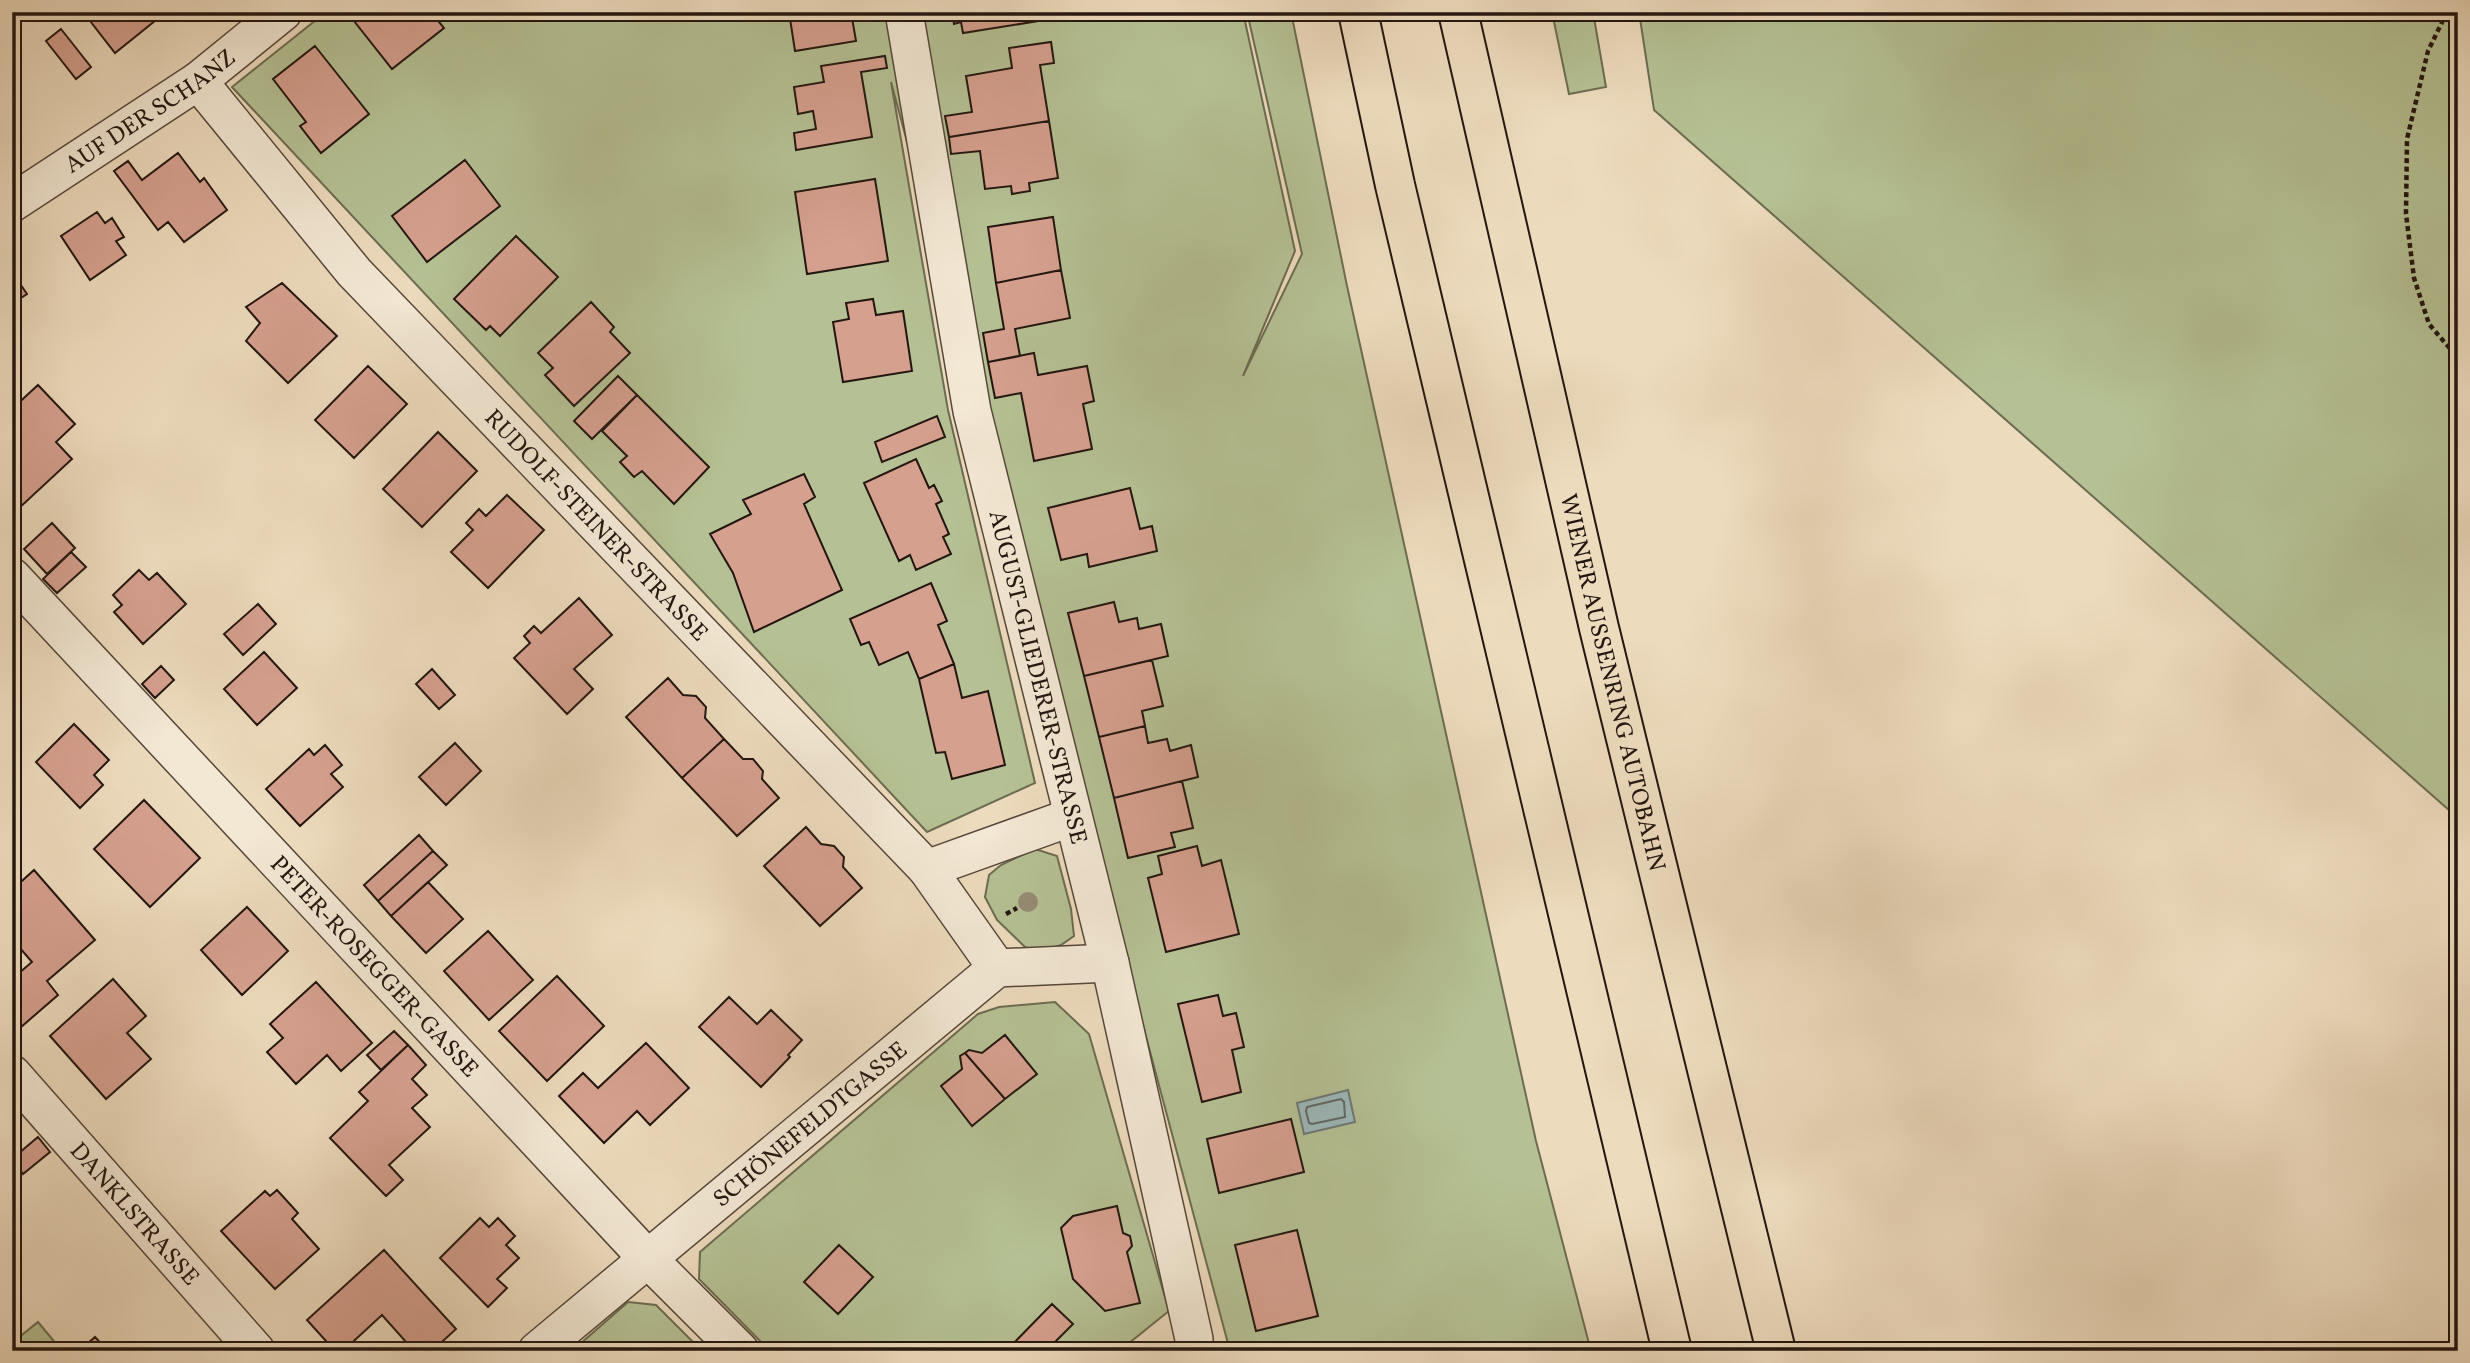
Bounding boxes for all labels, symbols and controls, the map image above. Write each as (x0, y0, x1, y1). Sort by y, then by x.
street label: AUF DER SCHANZ (59, 42, 244, 183)
street label: RUDOLF-STEINER-STRASSE (475, 402, 715, 650)
street label: WIENER AUSSENRING AUTOBAHN (1550, 491, 1673, 875)
street label: AUGUST-GLIEDERER-STRASSE (978, 507, 1095, 848)
street label: PETER-ROSEGGER-GASSE (261, 849, 486, 1086)
street label: SCHÖNEFELDTGASSE (706, 1034, 916, 1217)
street label: DANKLSTRASSE (61, 1136, 206, 1294)

